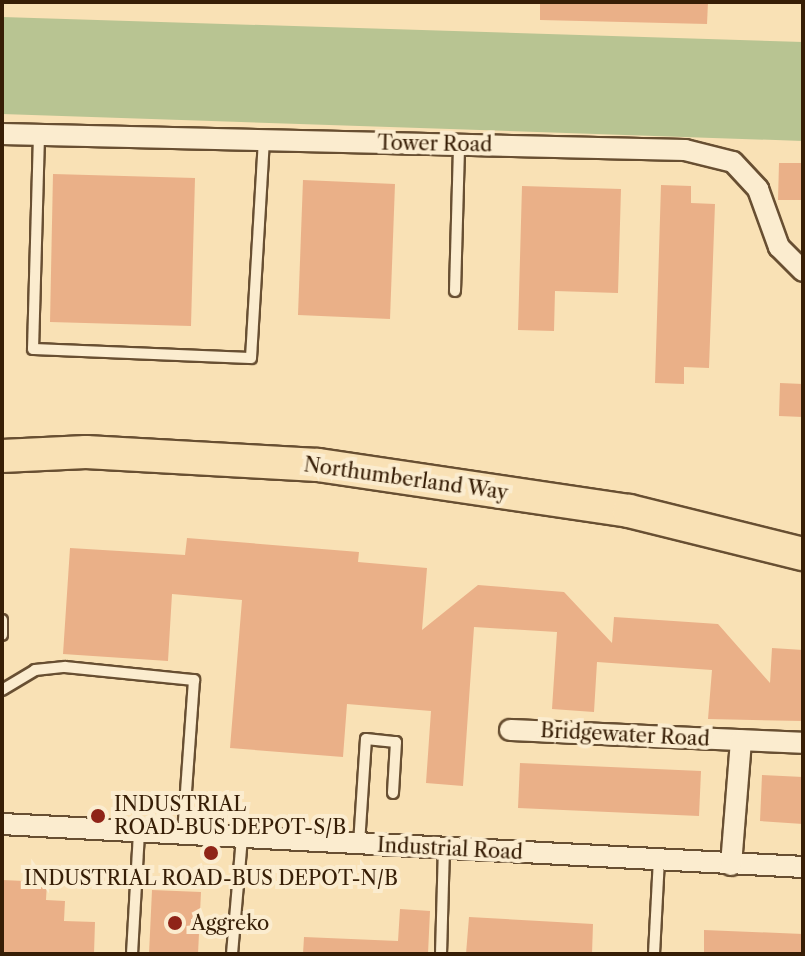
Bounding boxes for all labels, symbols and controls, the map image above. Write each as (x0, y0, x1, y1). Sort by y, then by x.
street label: Tower Road (377, 131, 493, 157)
street label: Northumberland Way (302, 453, 510, 505)
street label: Bridgewater Road (540, 719, 710, 751)
place label: INDUSTRIAL ROAD-BUS DEPOT-S/B (114, 792, 346, 839)
marker: INDUSTRIAL ROAD-BUS DEPOT-S/B (89, 807, 107, 825)
street label: Industrial Road (376, 833, 524, 865)
marker: INDUSTRIAL ROAD-BUS DEPOT-N/B (202, 844, 220, 862)
place label: INDUSTRIAL ROAD-BUS DEPOT-N/B (24, 866, 398, 890)
place label: Aggreko (191, 911, 269, 935)
marker: Aggreko (166, 914, 184, 932)

